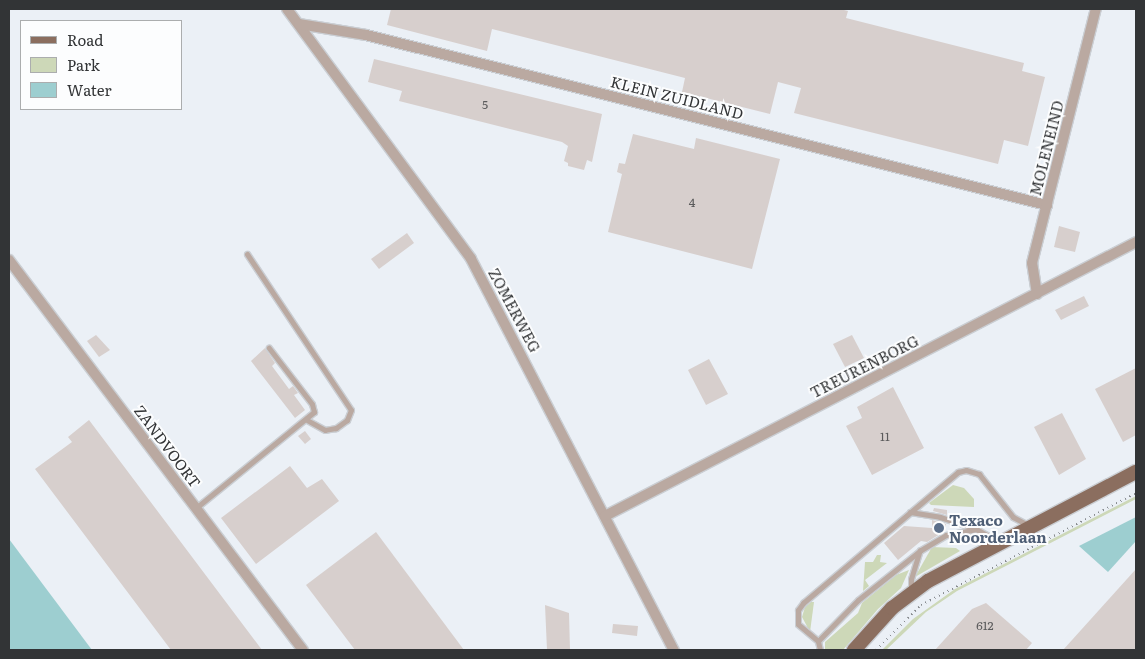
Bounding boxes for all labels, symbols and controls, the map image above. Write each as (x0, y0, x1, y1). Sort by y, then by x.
legend (20, 20, 182, 110)
text: Road (67, 28, 103, 51)
text: Park (67, 53, 100, 76)
street label: KLEIN ZUIDLAND (609, 72, 745, 122)
text: Water (67, 78, 112, 101)
house number: 5 (482, 98, 488, 112)
street label: MOLENEIND (1025, 99, 1067, 197)
house number: 4 (689, 196, 695, 210)
street label: ZOMERWEG (485, 265, 545, 355)
street label: TREURENBORG (807, 331, 921, 401)
street label: ZANDVOORT (131, 401, 205, 491)
house number: 11 (880, 430, 890, 444)
place label: Texaco Noorderlaan (949, 510, 1047, 545)
marker: Texaco Noorderlaan (933, 522, 945, 534)
house number: 612 (976, 619, 994, 633)

